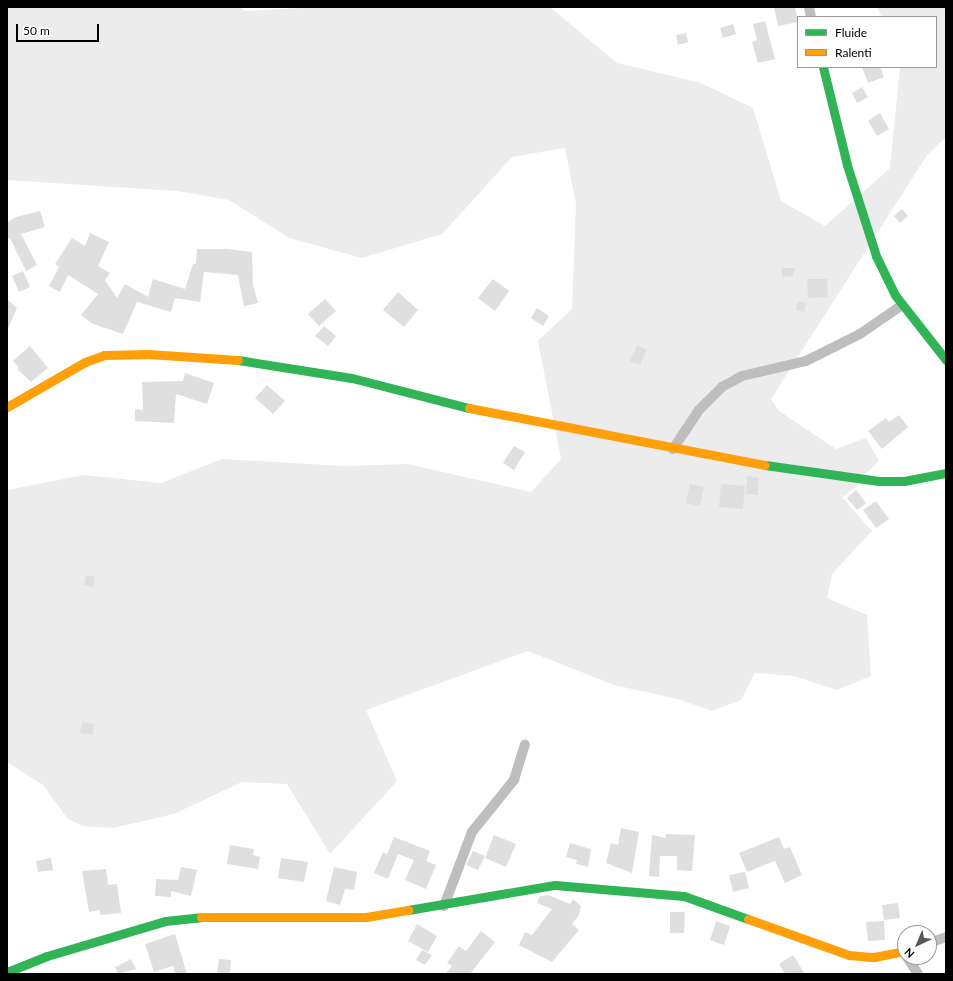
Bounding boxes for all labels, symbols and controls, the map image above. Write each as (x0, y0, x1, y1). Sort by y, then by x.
scale bar (18, 16, 101, 42)
legend (797, 16, 937, 68)
text: 50 m (23, 23, 50, 38)
text: Fluide (835, 25, 867, 40)
text: Ralenti (835, 45, 872, 60)
north arrow (897, 925, 937, 965)
text: N (901, 946, 917, 961)

